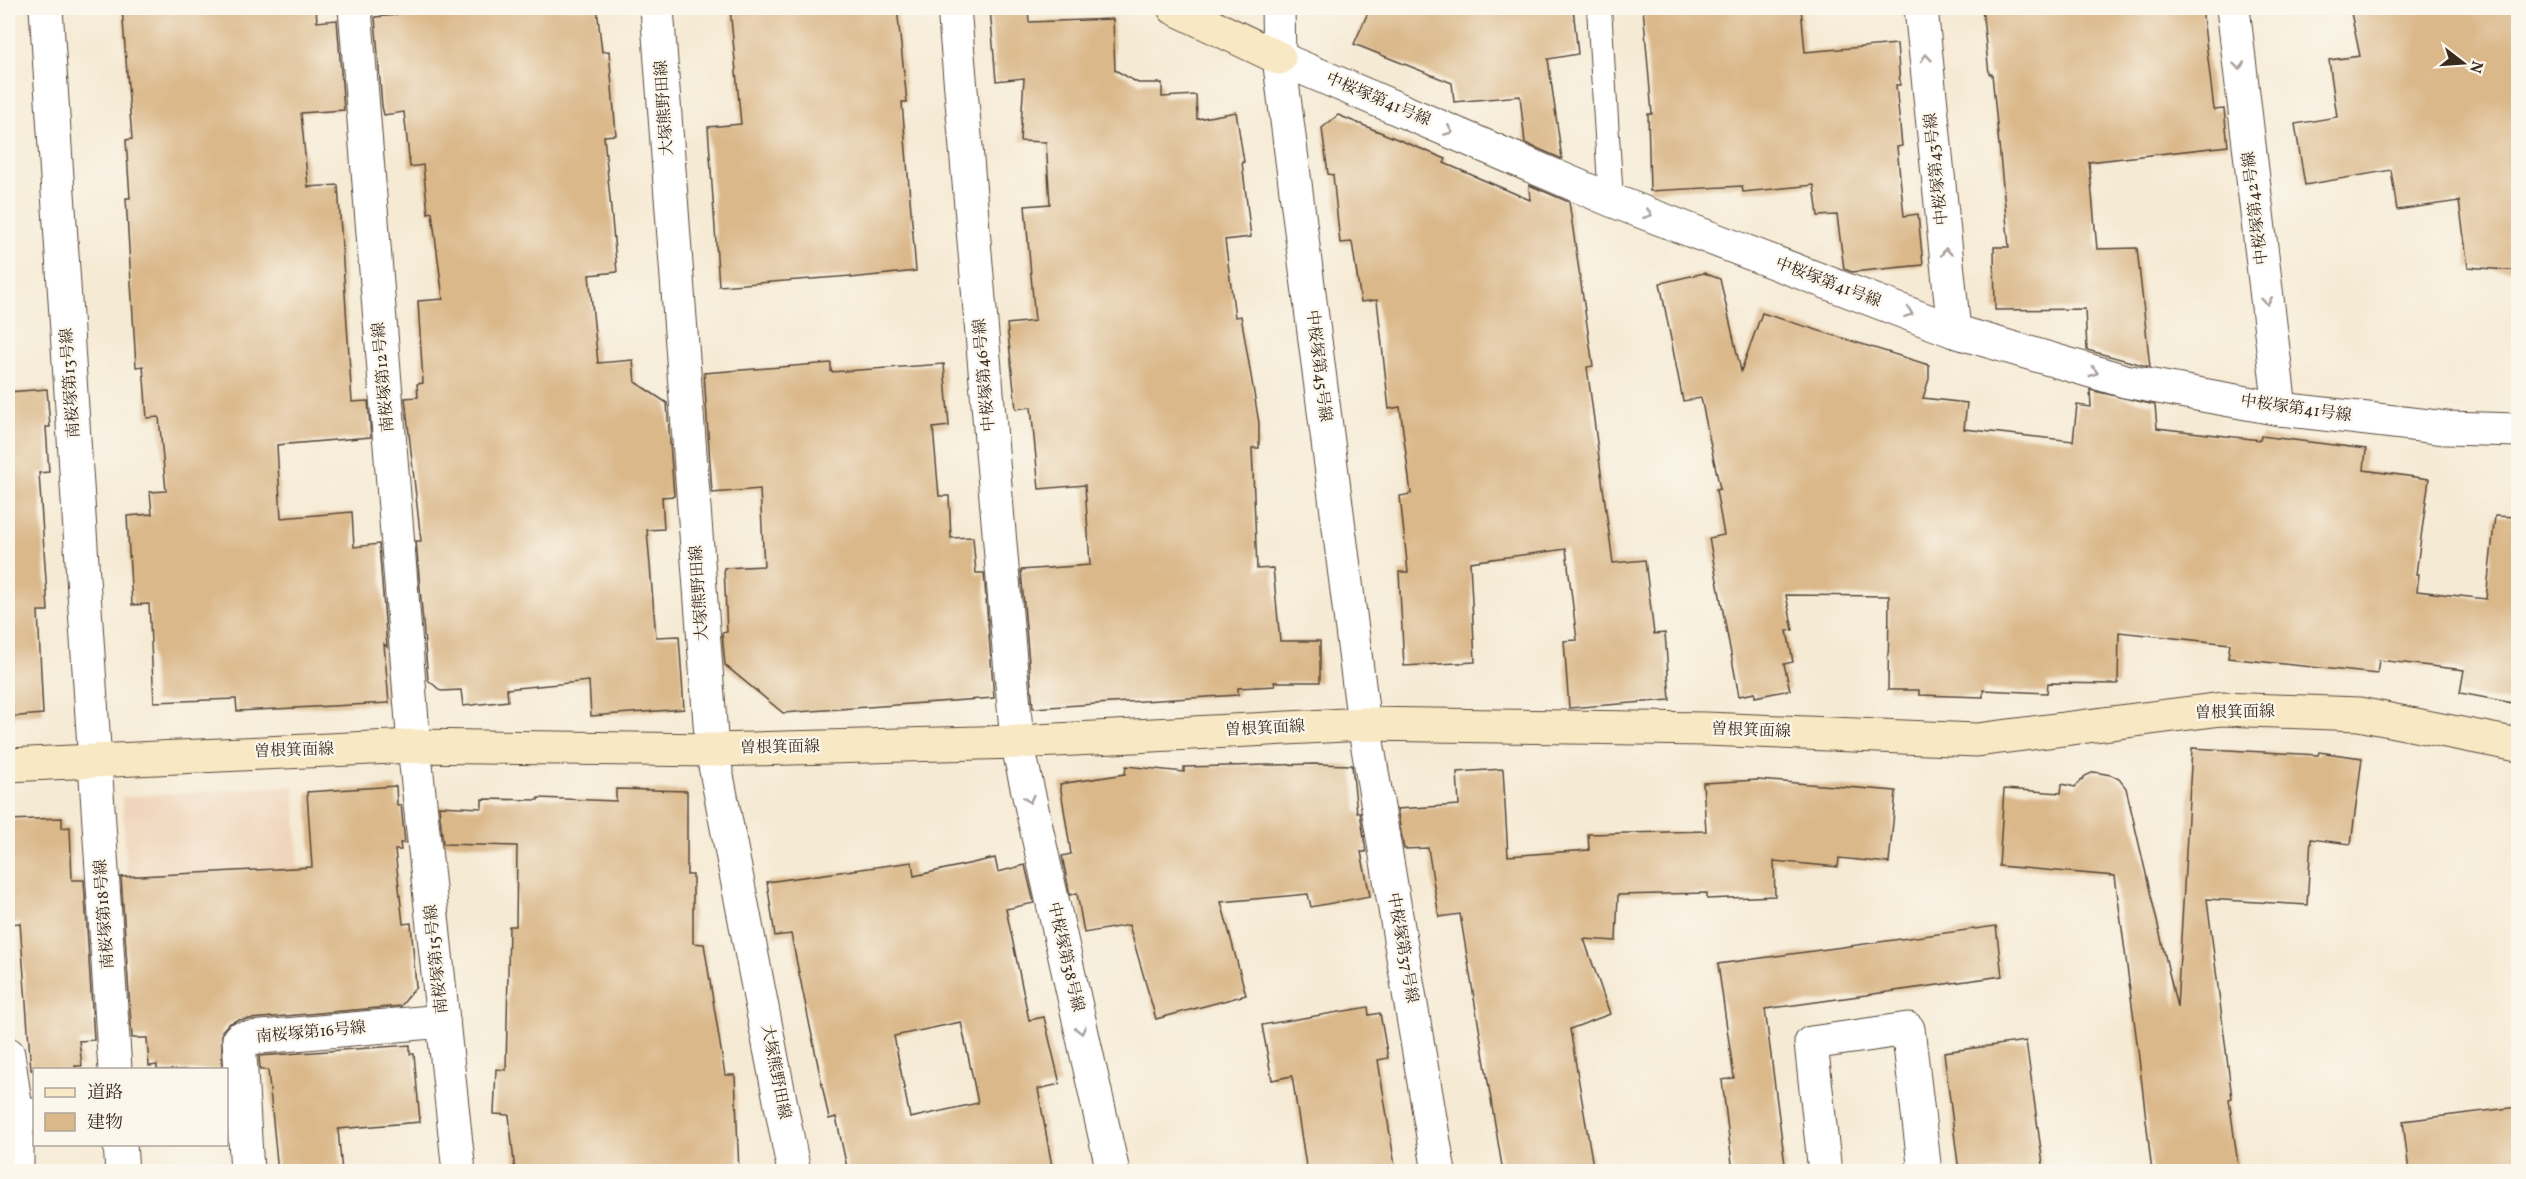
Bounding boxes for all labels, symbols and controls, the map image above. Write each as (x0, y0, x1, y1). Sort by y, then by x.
north arrow (2433, 33, 2493, 93)
one-way arrow (1920, 53, 1933, 62)
text: N (2463, 58, 2488, 76)
street label: 大塚熊野田線 (651, 59, 679, 157)
one-way arrow (2233, 61, 2245, 70)
street label: 中桜塚第41号線 (1322, 68, 1434, 132)
street label: 中桜塚第43号線 (1920, 112, 1954, 226)
one-way arrow (1442, 123, 1453, 135)
street label: 中桜塚第42号線 (2238, 150, 2274, 266)
one-way arrow (1642, 207, 1653, 219)
one-way arrow (1940, 247, 1953, 256)
street label: 中桜塚第41号線 (1772, 253, 1884, 313)
one-way arrow (2261, 296, 2273, 306)
one-way arrow (1903, 306, 1913, 319)
street label: 中桜塚第45号線 (1300, 309, 1336, 423)
street label: 中桜塚第46号線 (969, 318, 1001, 432)
street label: 南桜塚第12号線 (368, 321, 400, 433)
street label: 南桜塚第13号線 (56, 327, 86, 439)
one-way arrow (2089, 365, 2099, 377)
street label: 中桜塚第41号線 (2239, 390, 2353, 428)
street label: 大塚熊野田線 (686, 544, 714, 642)
street label: 曽根箕面線 (2195, 701, 2275, 725)
street label: 曽根箕面線 (1224, 716, 1306, 742)
street label: 曽根箕面線 (1711, 719, 1791, 743)
street label: 曽根箕面線 (740, 736, 820, 760)
street label: 曽根箕面線 (254, 739, 334, 763)
one-way arrow (1022, 794, 1035, 804)
street label: 南桜塚第18号線 (90, 858, 120, 970)
street label: 中桜塚第37号線 (1381, 891, 1423, 1005)
street label: 中桜塚第38号線 (1042, 900, 1088, 1014)
street label: 南桜塚第15号線 (420, 903, 454, 1015)
street label: 南桜塚第16号線 (255, 1017, 367, 1049)
street label: 大塚熊野田線 (755, 1023, 795, 1121)
one-way arrow (1074, 1025, 1087, 1035)
legend (33, 1068, 228, 1146)
text: 道路 (87, 1081, 123, 1106)
text: 建物 (87, 1111, 123, 1136)

